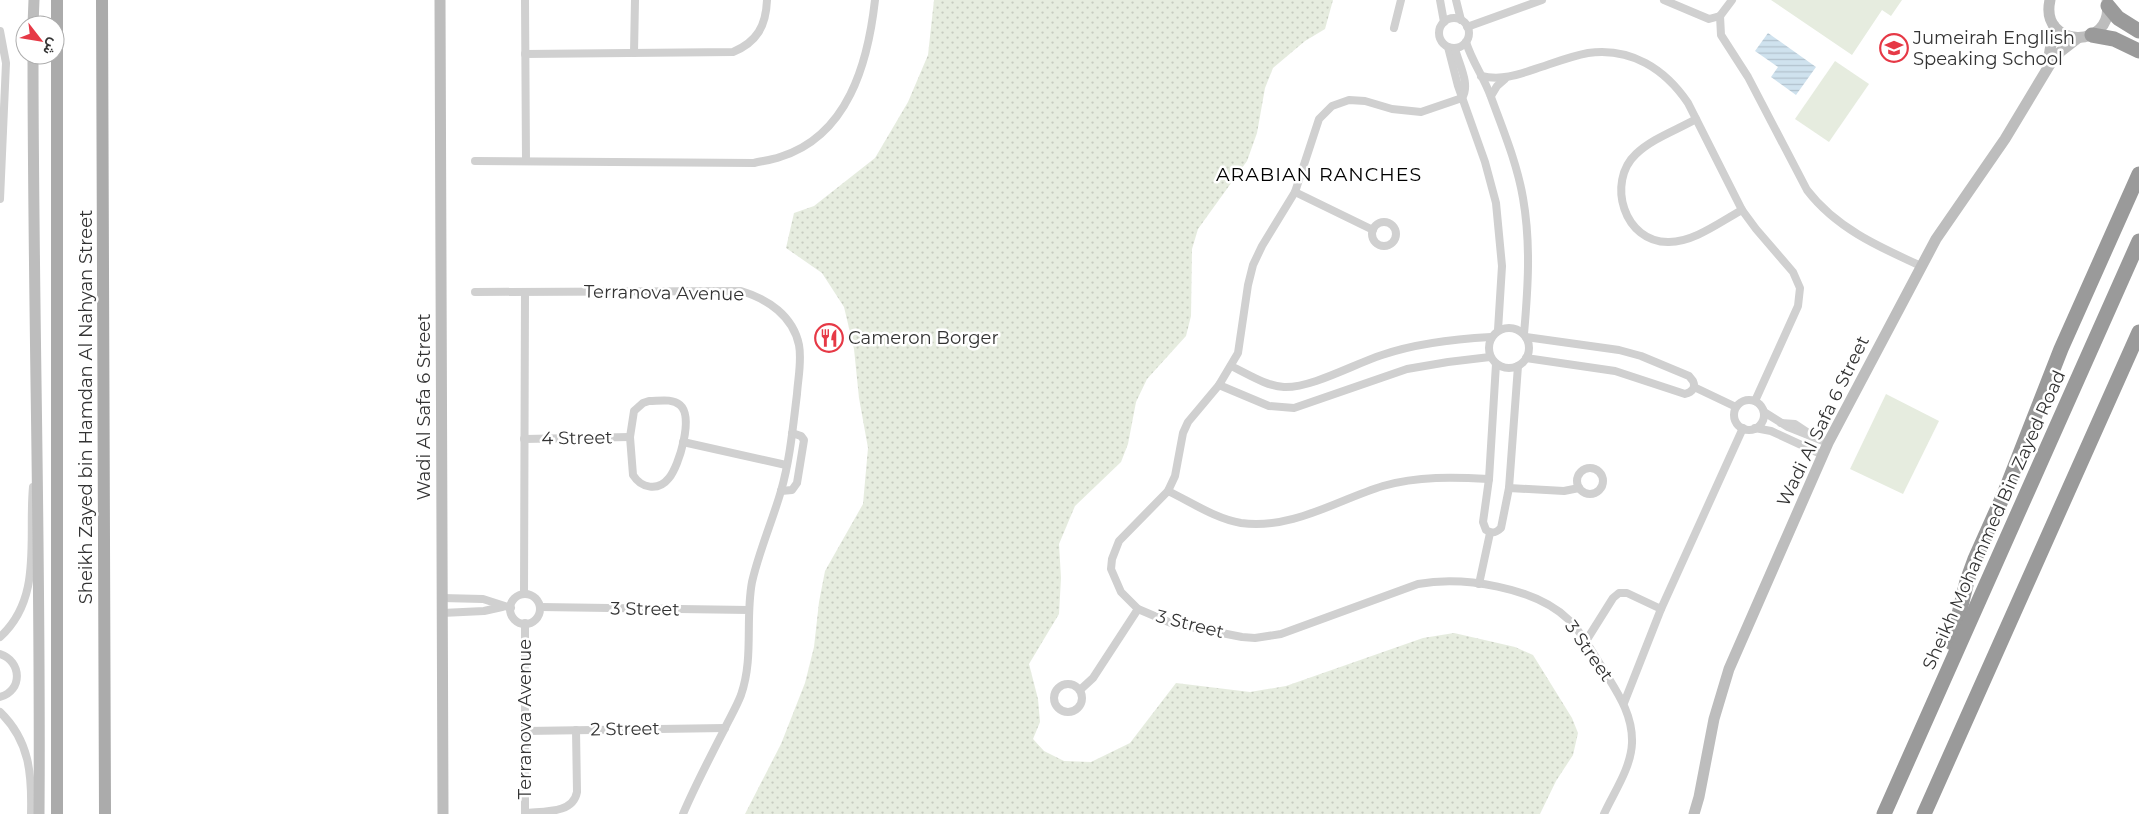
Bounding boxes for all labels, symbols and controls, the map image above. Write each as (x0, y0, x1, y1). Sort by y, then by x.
north arrow (15, 15, 65, 65)
place label: Jumeirah Engllish Speaking School (1912, 27, 2075, 70)
school or university icon: Jumeirah Engllish Speaking School (1879, 33, 1909, 63)
text: ش (39, 35, 63, 59)
district label: ARABIAN RANCHES (1216, 163, 1422, 186)
street label: Sheikh Zayed bin Hamdan Al Nahyan Street (75, 210, 97, 604)
street label: Terranova Avenue (584, 281, 744, 305)
street label: Wadi Al Safa 6 Street (413, 314, 435, 500)
restaurant icon: Cameron Borger (814, 323, 844, 353)
place label: Cameron Borger (848, 327, 999, 349)
street label: Wadi Al Safa 6 Street (1772, 332, 1874, 510)
street label: Sheikh Mohammed Bin Zayed Road (1918, 367, 2070, 673)
street label: 4 Street (541, 426, 613, 450)
street label: 3 Street (610, 597, 680, 621)
street label: 3 Street (1154, 605, 1226, 643)
street label: 3 Street (1560, 616, 1618, 686)
street label: Terranova Avenue (514, 639, 536, 799)
street label: 2 Street (590, 717, 660, 741)

